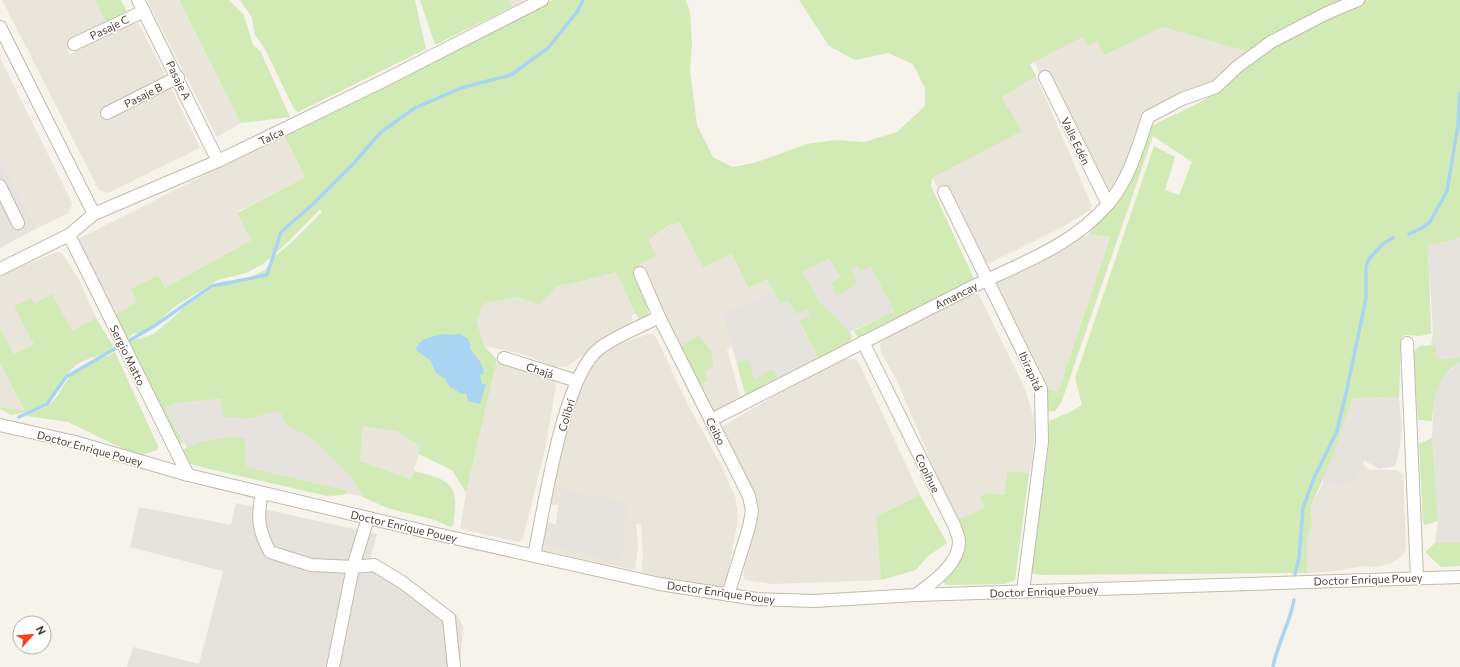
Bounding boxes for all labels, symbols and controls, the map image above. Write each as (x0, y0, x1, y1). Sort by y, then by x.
street label: Pasaje C (87, 12, 131, 42)
street label: Pasaje A (164, 58, 194, 102)
street label: Pasaje B (122, 80, 164, 110)
street label: Valle Edén (1059, 115, 1093, 167)
street label: Talca (257, 124, 285, 148)
street label: Amancay (933, 279, 980, 311)
street label: Sergio Matto (108, 323, 148, 388)
street label: Ibirapitá (1017, 349, 1045, 393)
street label: Chajá (525, 359, 555, 381)
street label: Colibrí (555, 396, 577, 433)
street label: Ceibo (704, 415, 729, 447)
street label: Doctor Enrique Pouey (36, 428, 145, 468)
street label: Copihue (913, 451, 943, 495)
street label: Doctor Enrique Pouey (349, 507, 459, 545)
street label: Doctor Enrique Pouey (1313, 571, 1423, 587)
street label: Doctor Enrique Pouey (666, 578, 776, 606)
street label: Doctor Enrique Pouey (989, 583, 1099, 599)
north arrow (12, 615, 52, 655)
text: N (34, 624, 49, 637)

